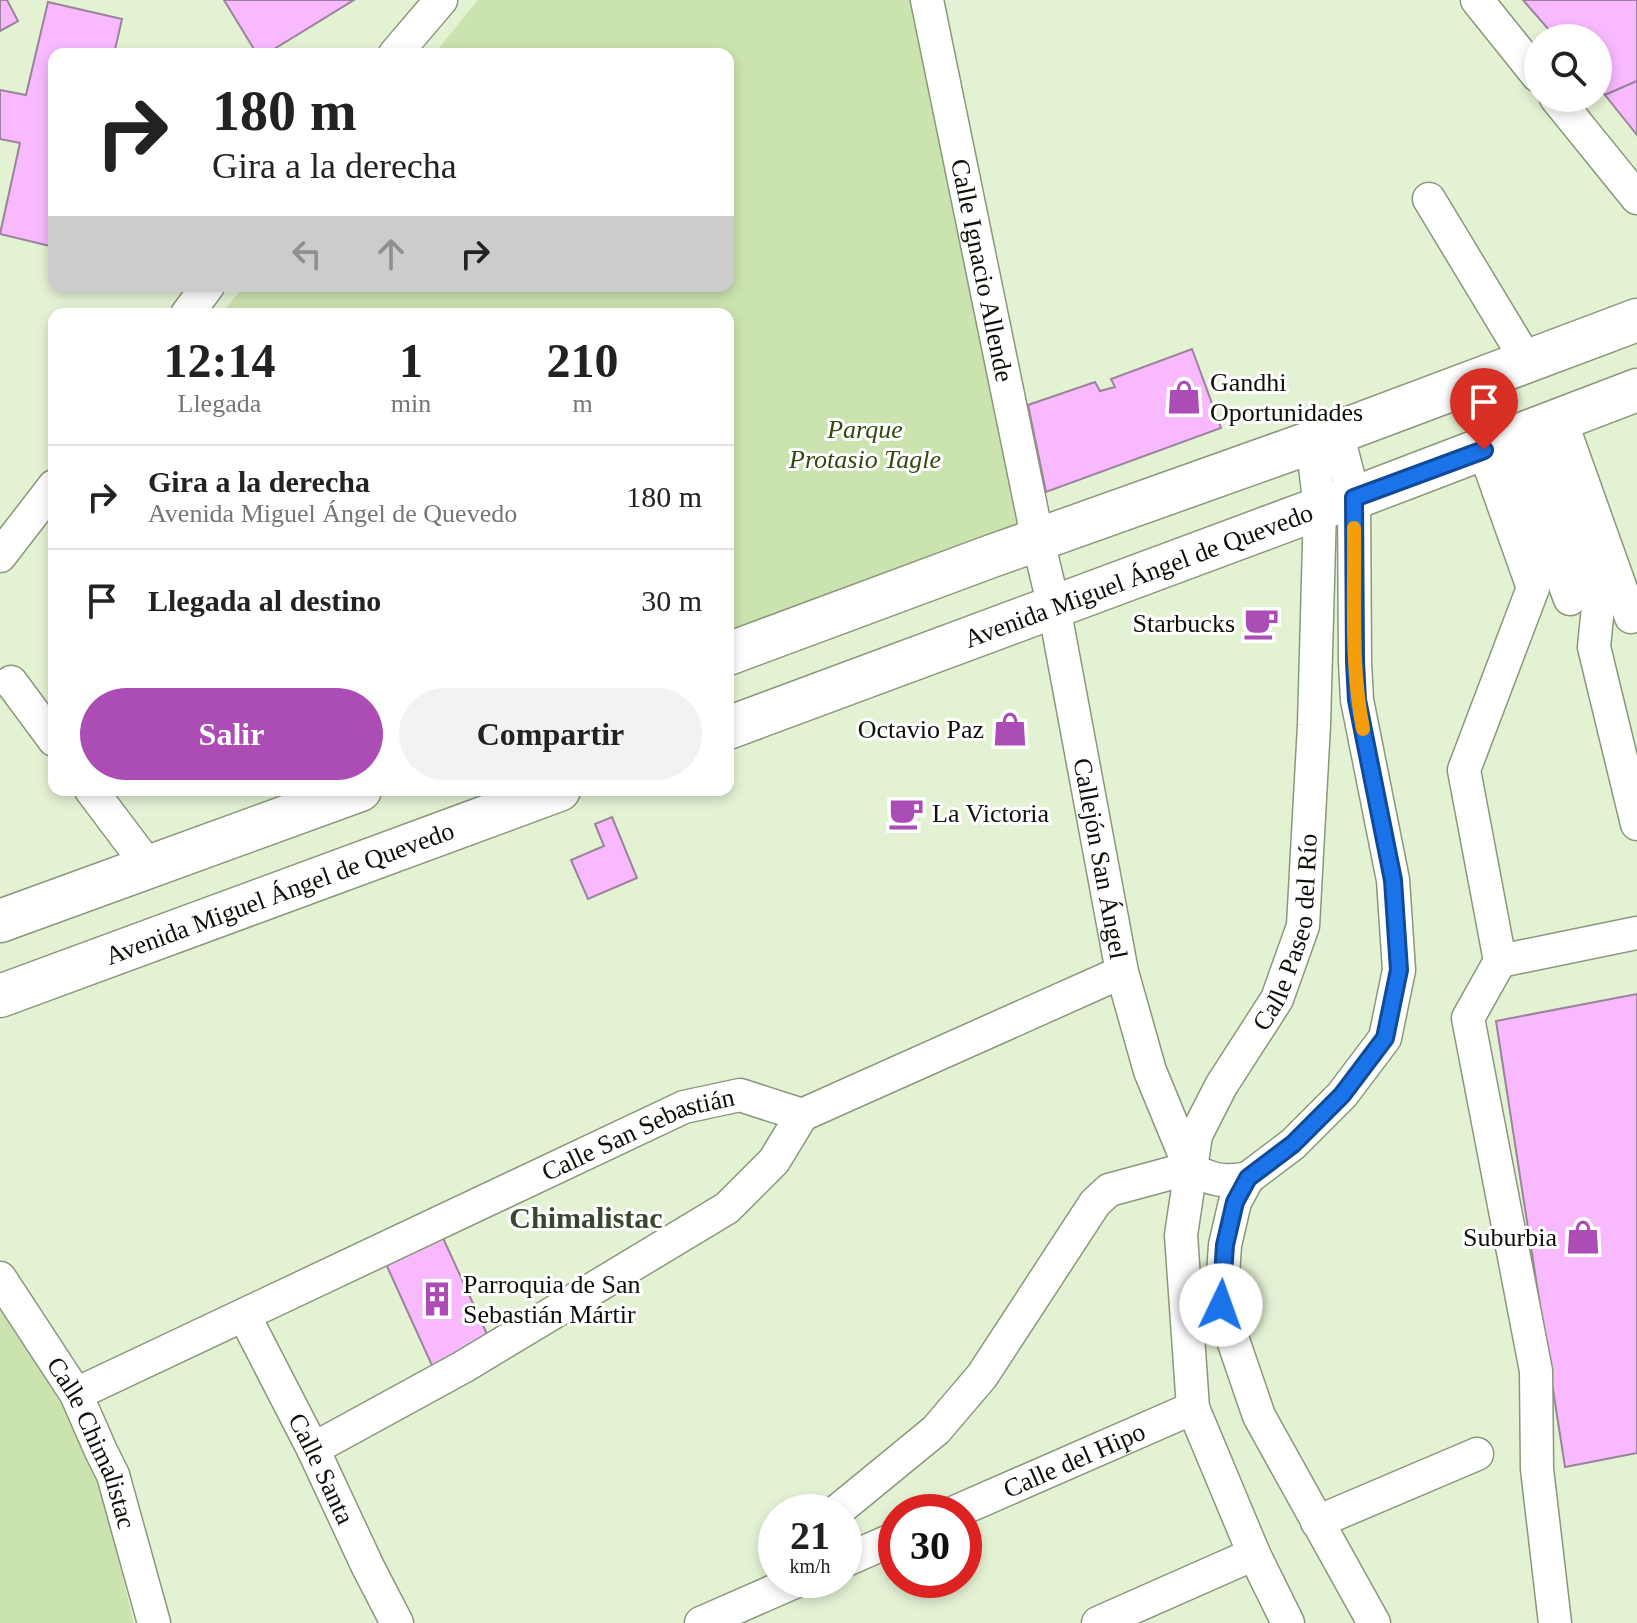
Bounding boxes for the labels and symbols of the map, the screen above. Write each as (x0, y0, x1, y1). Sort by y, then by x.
street label: Calle Ignacio Allende (945, 156, 1019, 384)
place label: Gandhi Oportunidades (1210, 368, 1363, 427)
pin (1450, 368, 1518, 450)
shop icon: Gandhi Oportunidades (1165, 378, 1203, 416)
park label: Parque Protasio Tagle (788, 415, 941, 474)
street label: Avenida Miguel Ángel de Quevedo (960, 498, 1317, 653)
cafe icon: Starbucks (1242, 604, 1280, 642)
place label: Starbucks (1132, 609, 1235, 638)
shop icon: Octavio Paz (991, 710, 1029, 748)
place label: Octavio Paz (858, 715, 984, 744)
street label: Callejón San Ángel (1068, 756, 1134, 961)
cafe icon: La Victoria (887, 794, 925, 832)
place label: La Victoria (932, 799, 1050, 828)
street label: Avenida Miguel Ángel de Quevedo (101, 816, 458, 970)
street label: Calle Paseo del Río (1246, 833, 1323, 1036)
street label: Calle San Sebastián (537, 1082, 737, 1187)
district label: Chimalistac (509, 1201, 663, 1234)
shop icon: Suburbia (1564, 1218, 1602, 1256)
place label: Suburbia (1463, 1223, 1557, 1252)
position arrow (1179, 1263, 1263, 1347)
place label: Parroquia de San Sebastián Mártir (463, 1270, 641, 1329)
building icon: Parroquia de San Sebastián Mártir (418, 1280, 456, 1318)
street label: Calle Chimalistac (41, 1351, 142, 1532)
street label: Calle Santa (283, 1408, 361, 1529)
street label: Calle del Hipo (999, 1416, 1149, 1504)
speed limit sign: 30 (878, 1494, 982, 1598)

